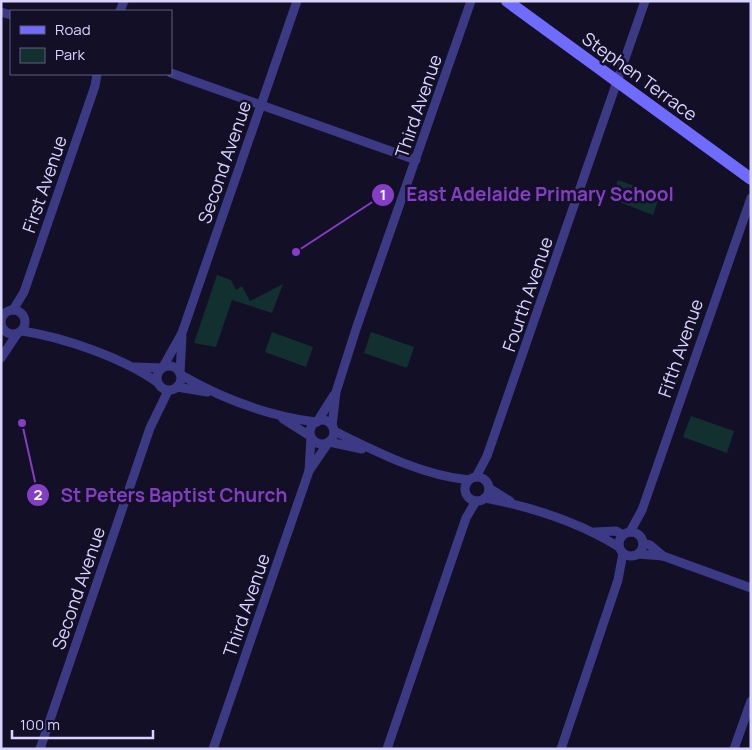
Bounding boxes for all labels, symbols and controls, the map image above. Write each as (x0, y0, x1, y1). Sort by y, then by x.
legend (10, 10, 172, 75)
text: Road (55, 19, 91, 40)
street label: Stephen Terrace (578, 26, 702, 126)
text: Park (55, 44, 85, 65)
street label: Third Avenue (389, 51, 447, 161)
street label: Second Avenue (192, 97, 256, 227)
street label: First Avenue (16, 132, 72, 236)
callout: East Adelaide Primary School (371, 178, 684, 212)
text: East Adelaide Primary School (406, 181, 674, 207)
text: 1 (380, 184, 386, 205)
street label: Fourth Avenue (496, 233, 558, 355)
street label: Fifth Avenue (652, 296, 708, 400)
callout: St Peters Baptist Church (25, 478, 297, 512)
text: St Peters Baptist Church (61, 482, 287, 508)
text: 2 (34, 484, 43, 505)
street label: Second Avenue (46, 523, 110, 653)
street label: Third Avenue (217, 550, 275, 660)
scale bar (12, 708, 154, 740)
text: 100 m (20, 714, 60, 735)

